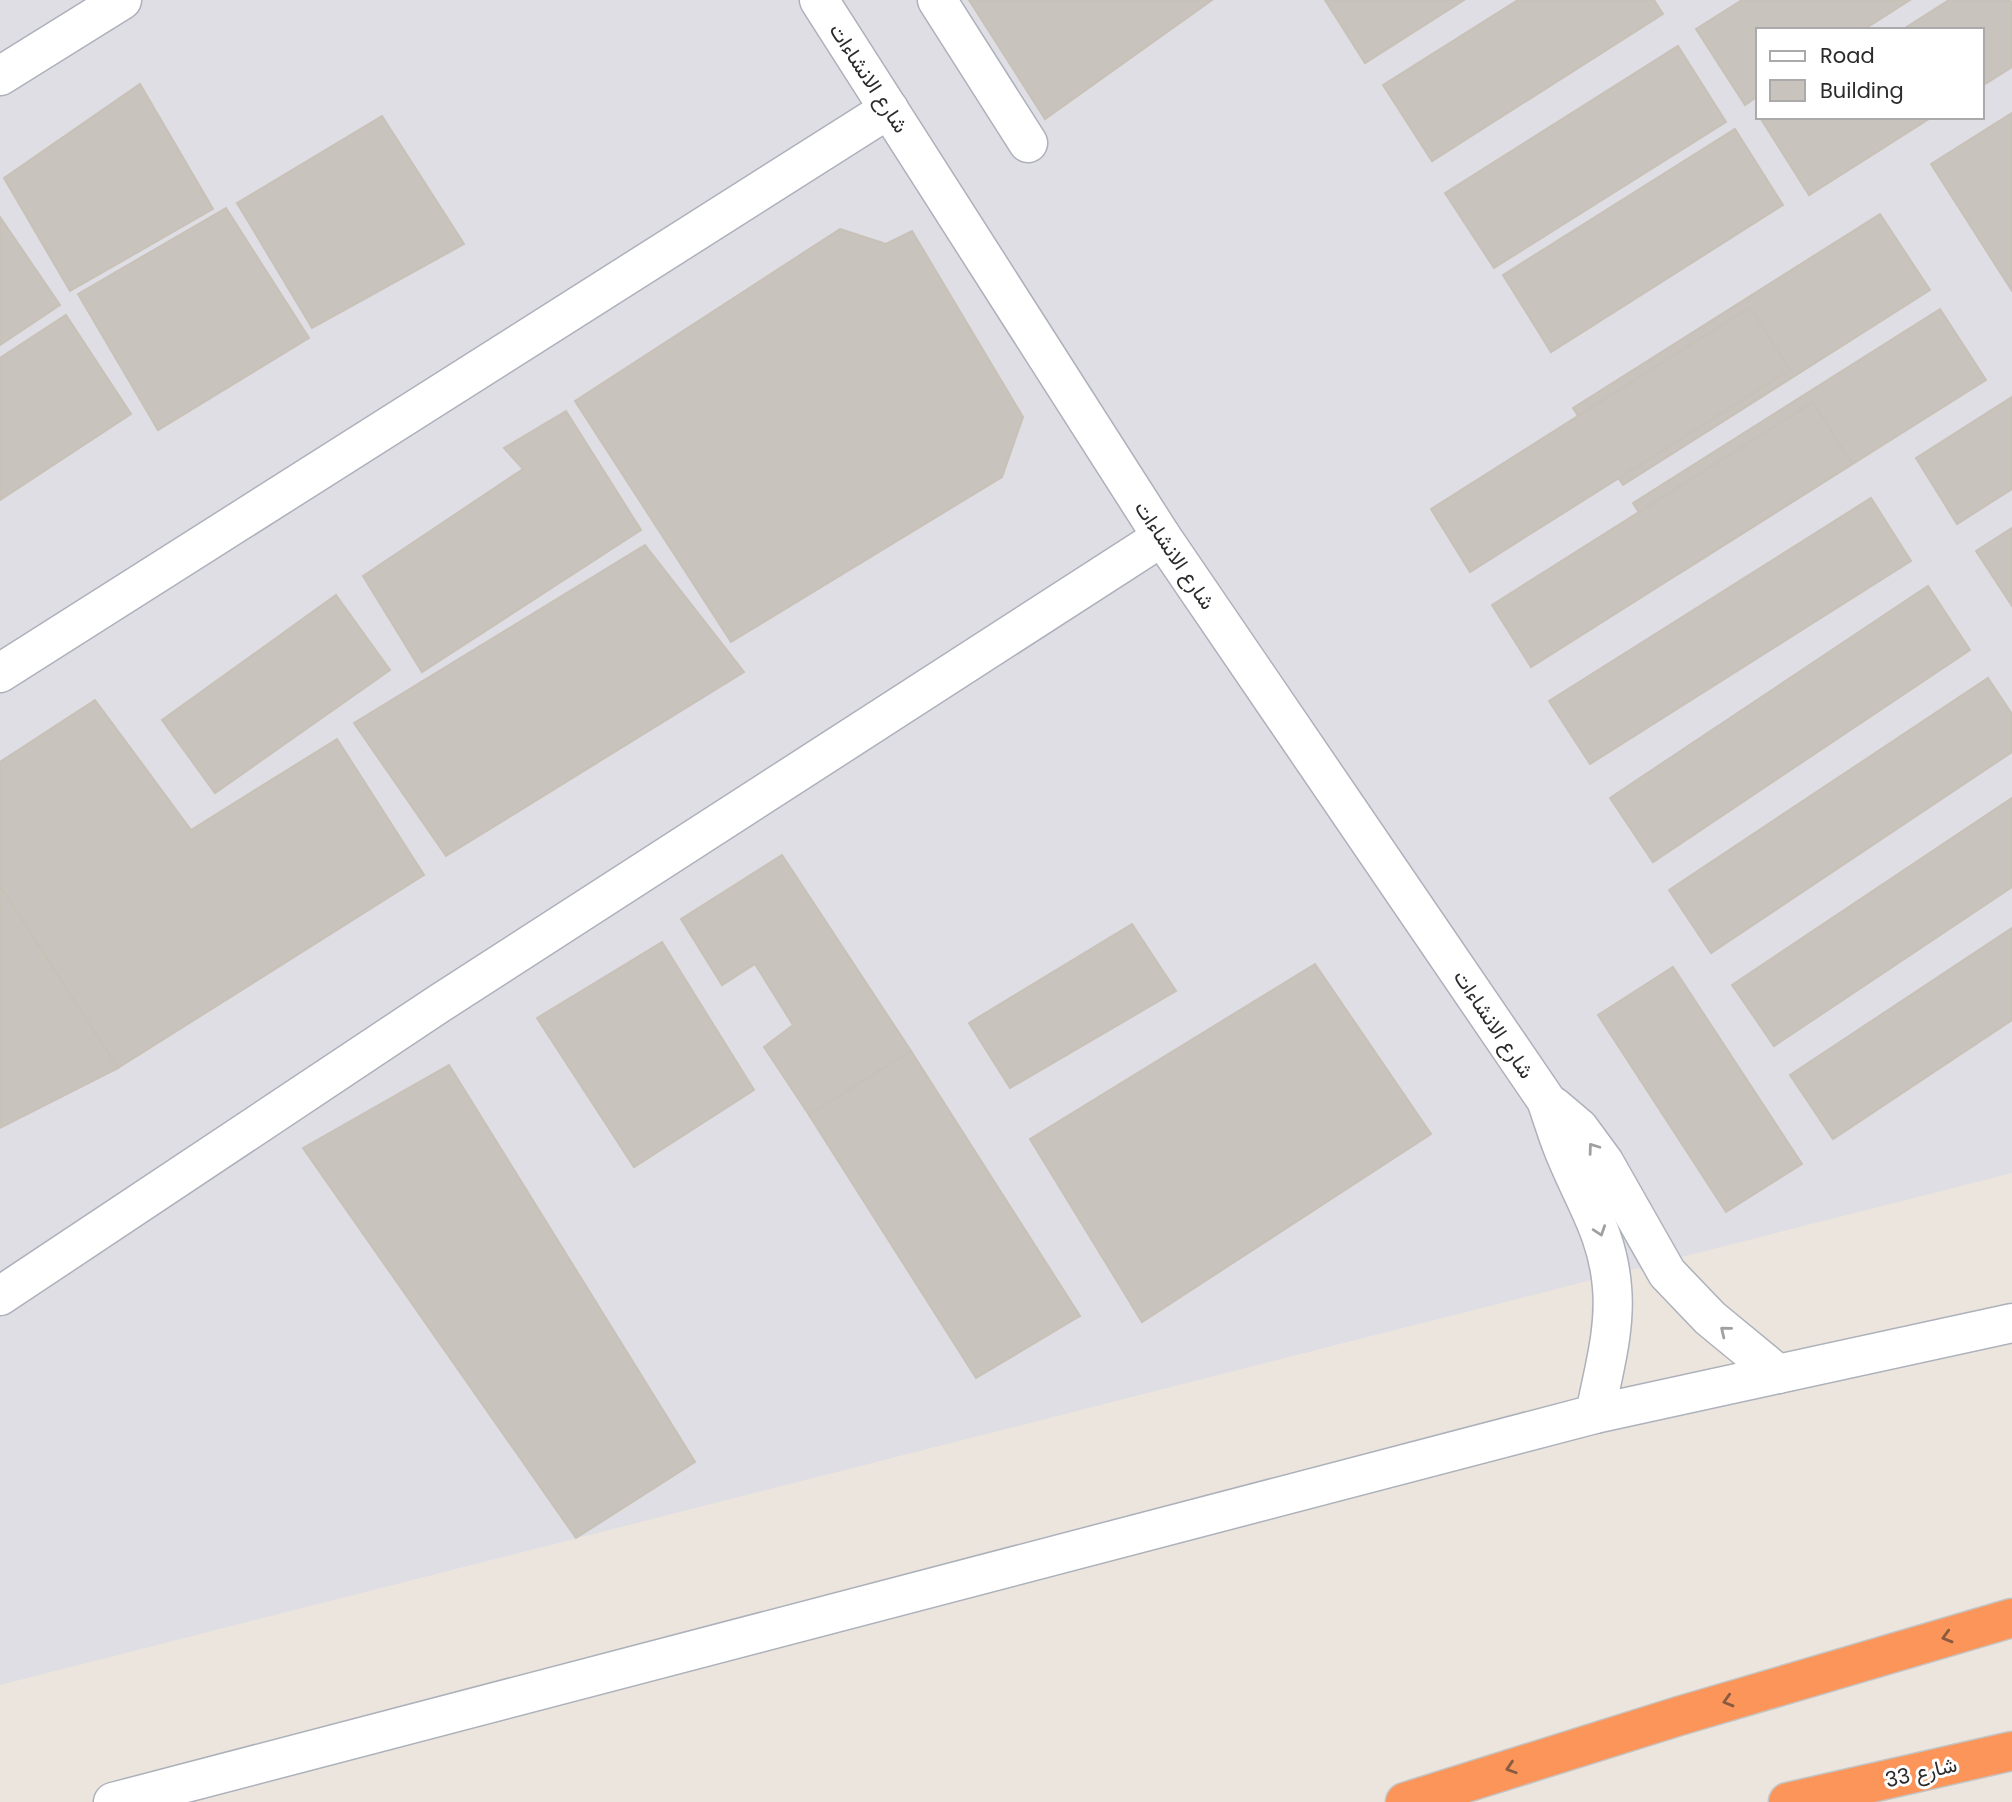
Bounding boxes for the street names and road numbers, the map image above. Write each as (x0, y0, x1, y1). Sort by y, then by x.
street label: شارع الانشاءات (823, 17, 915, 139)
street label: شارع الانشاءات (1128, 495, 1222, 615)
street label: شارع الانشاءات (1447, 964, 1541, 1084)
street label: شارع 33 (1882, 1750, 1960, 1794)

